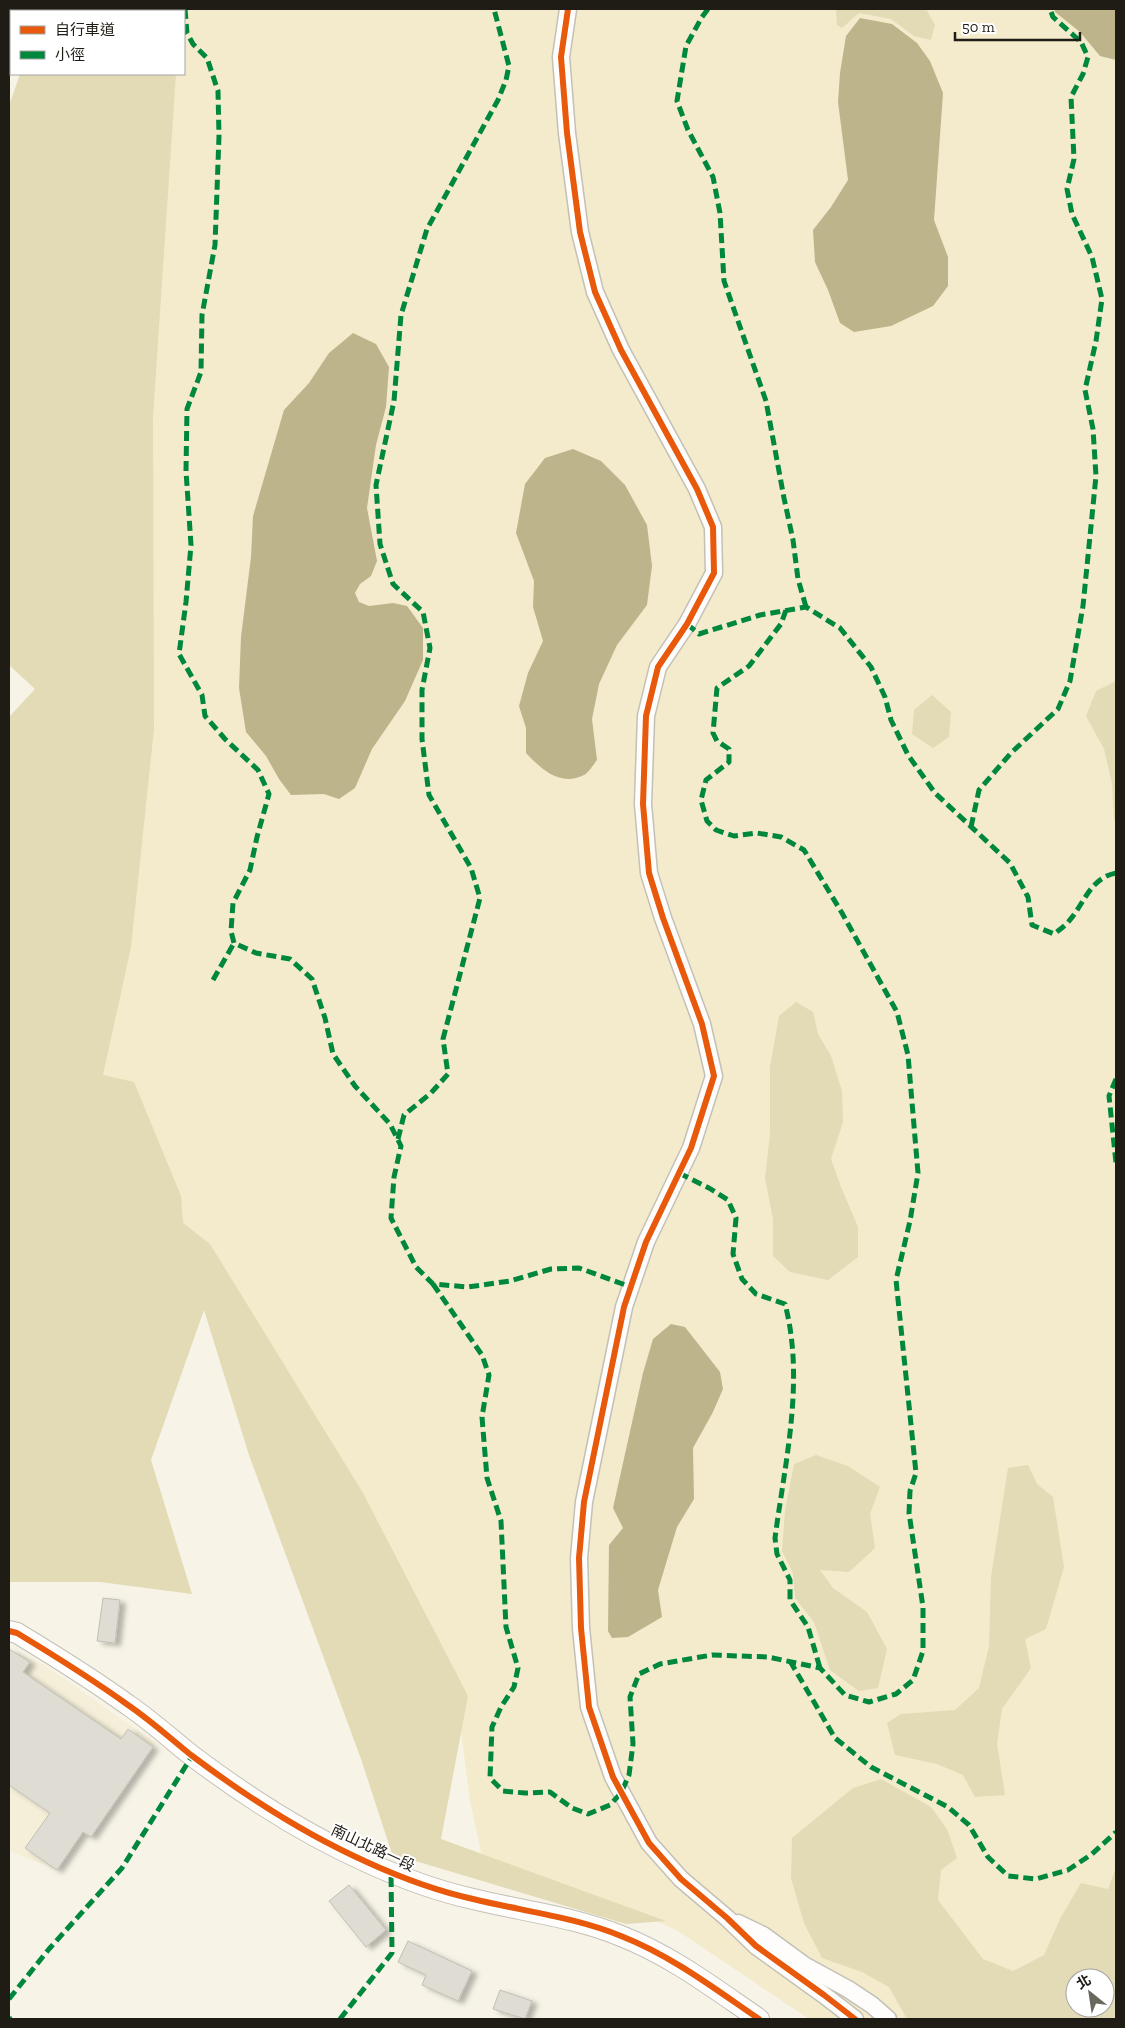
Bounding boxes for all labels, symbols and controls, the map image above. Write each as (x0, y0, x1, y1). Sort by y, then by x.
legend (10, 10, 185, 75)
scale bar (955, 10, 1080, 42)
text: 50 m (962, 18, 995, 36)
text: 自行車道 (55, 21, 115, 39)
text: 小徑 (55, 46, 85, 64)
street label: 南山北路一段 (328, 1821, 418, 1875)
north arrow (1065, 1968, 1115, 2018)
text: 北 (1073, 1971, 1094, 1993)

